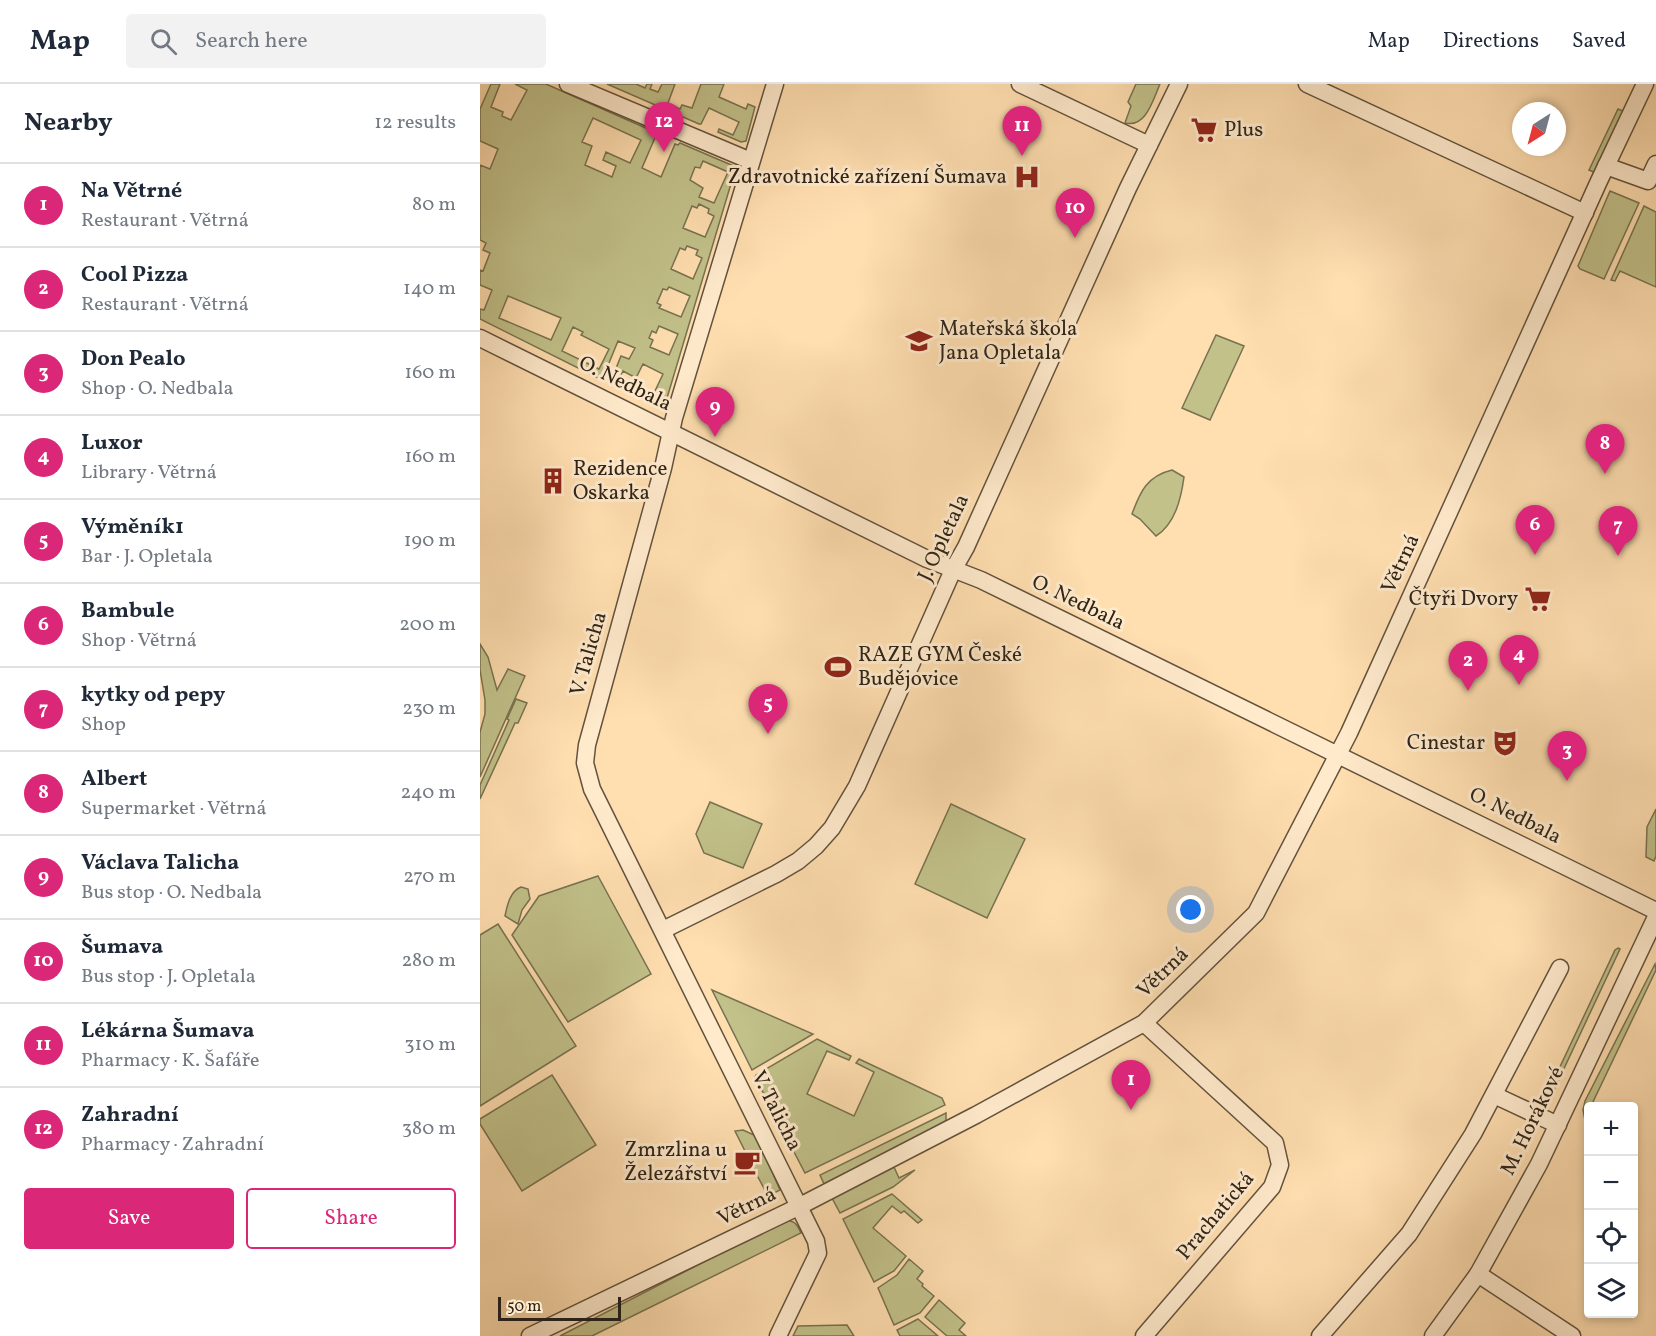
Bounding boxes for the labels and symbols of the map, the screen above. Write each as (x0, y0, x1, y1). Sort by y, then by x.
north arrow (1512, 102, 1566, 156)
pin: 12 (644, 103, 684, 152)
pin: 11 (1002, 106, 1042, 156)
supermarket icon: Plus (1189, 115, 1219, 145)
place label: Plus (1224, 116, 1263, 145)
hospital icon: Zdravotnické zařízení Šumava (1012, 162, 1042, 192)
place label: Zdravotnické zařízení Šumava (728, 163, 1007, 192)
pin: 10 (1056, 188, 1094, 238)
place label: Mateřská škola Jana Opletala (939, 315, 1078, 368)
school or university icon: Mateřská škola Jana Opletala (904, 326, 934, 356)
street label: O. Nedbala (574, 349, 676, 419)
pin: 9 (696, 388, 734, 437)
pin: 8 (1586, 424, 1624, 474)
place label: Rezidence Oskarka (573, 455, 667, 508)
building icon: Rezidence Oskarka (538, 466, 568, 496)
street label: J. Opletala (911, 490, 977, 586)
pin: 6 (1516, 506, 1554, 555)
pin: 7 (1598, 506, 1638, 556)
street label: Větrná (1375, 530, 1427, 598)
street label: O. Nedbala (1027, 568, 1129, 638)
supermarket icon: Čtyři Dvory (1523, 584, 1553, 614)
place label: Čtyři Dvory (1409, 585, 1519, 614)
street label: V. Talicha (563, 609, 615, 699)
pin: 4 (1500, 636, 1538, 685)
place label: RAZE GYM České Budějovice (858, 641, 1022, 694)
pin: 2 (1448, 642, 1488, 691)
sports icon: RAZE GYM České Budějovice (823, 652, 853, 682)
pin: 5 (748, 684, 788, 734)
theatre icon: Cinestar (1490, 728, 1520, 758)
place label: Cinestar (1407, 729, 1485, 758)
pin: 3 (1548, 732, 1586, 781)
street label: O. Nedbala (1464, 780, 1566, 852)
your location (1176, 895, 1205, 924)
street label: Větrná (1130, 941, 1196, 1005)
pin: 1 (1112, 1060, 1150, 1110)
street label: M. Horákové (1494, 1062, 1572, 1180)
street label: V. Talicha (743, 1066, 809, 1156)
place label: Zmrzlina u Železářství (624, 1136, 728, 1189)
cafe icon: Zmrzlina u Železářství (732, 1147, 762, 1177)
street label: Prachatická (1170, 1166, 1262, 1266)
street label: Větrná (713, 1180, 781, 1234)
scale bar (498, 1294, 621, 1322)

